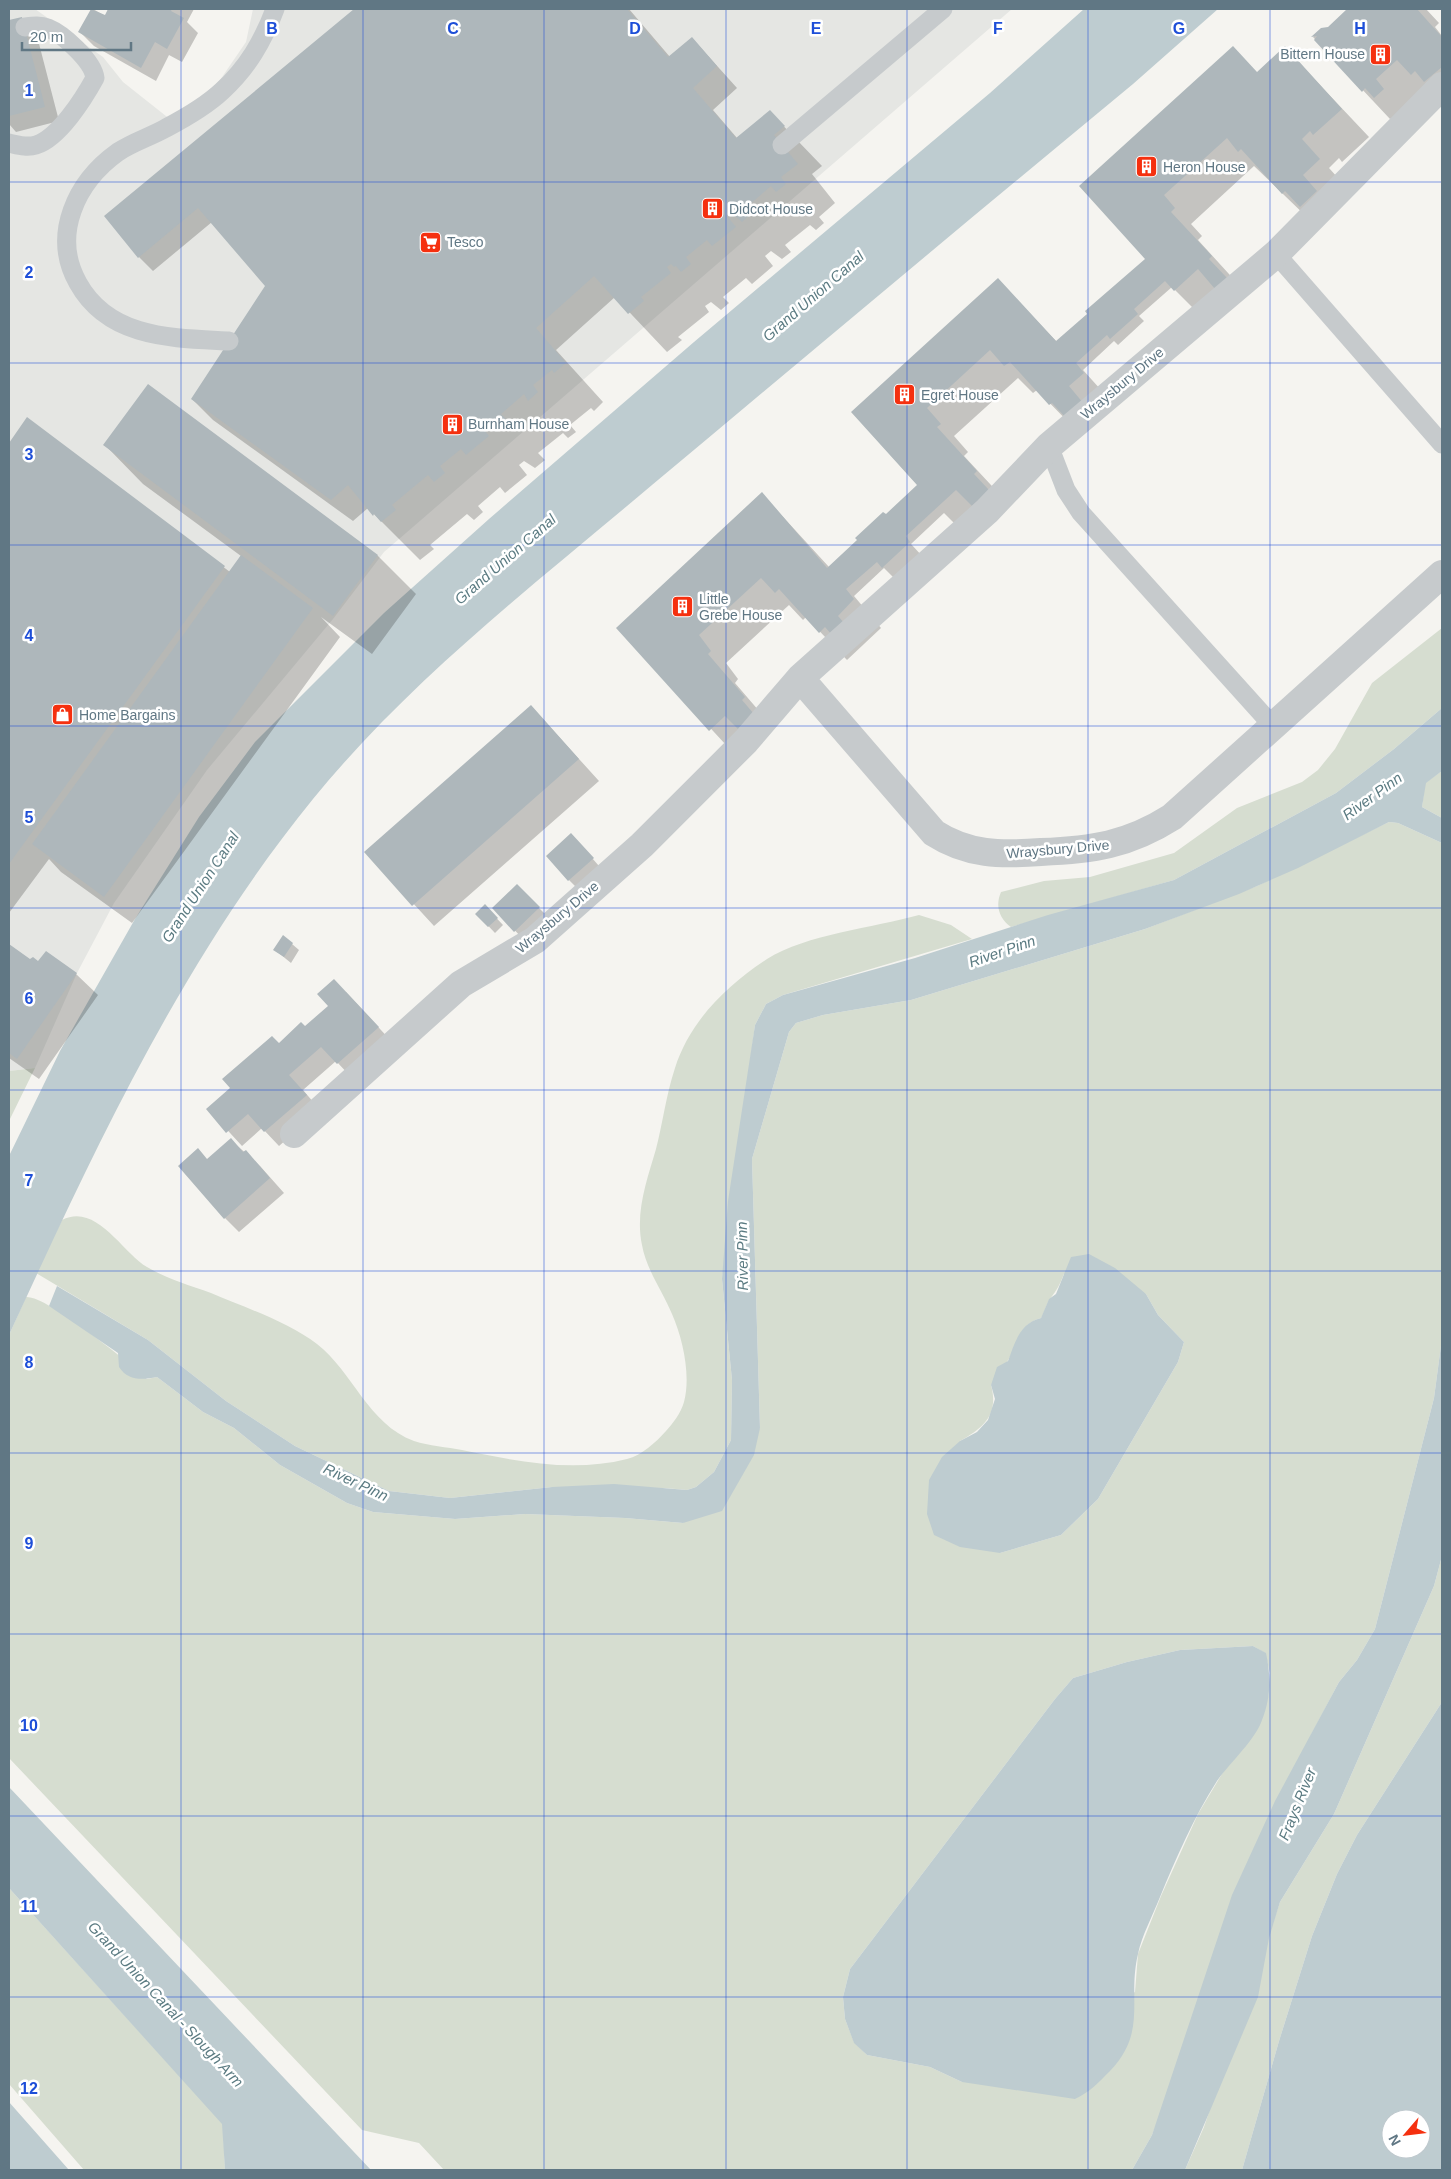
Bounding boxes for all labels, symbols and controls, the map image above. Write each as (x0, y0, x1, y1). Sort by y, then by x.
scale bar (22, 20, 131, 52)
text: B (266, 20, 278, 37)
text: C (447, 20, 459, 37)
text: D (629, 20, 641, 37)
text: E (811, 20, 822, 37)
text: F (993, 20, 1003, 37)
text: G (1173, 20, 1185, 37)
text: H (1354, 20, 1366, 37)
text: 20 m (30, 28, 63, 45)
building icon: Bittern House (1369, 42, 1393, 66)
place label: Bittern House (1280, 46, 1365, 62)
text: 1 (25, 82, 34, 99)
building icon: Heron House (1135, 155, 1159, 179)
place label: Heron House (1163, 159, 1246, 175)
building icon: Didcot House (701, 197, 725, 221)
place label: Didcot House (729, 201, 813, 217)
supermarket icon: Tesco (419, 230, 443, 254)
place label: Tesco (447, 234, 484, 250)
water label: Grand Union Canal (759, 247, 868, 345)
text: 2 (25, 264, 34, 281)
street label: Wraysbury Drive (1077, 344, 1167, 422)
building icon: Egret House (893, 383, 917, 407)
place label: Egret House (921, 387, 999, 403)
building icon: Burnham House (440, 412, 464, 436)
place label: Burnham House (468, 416, 569, 432)
text: 3 (25, 446, 34, 463)
water label: Grand Union Canal (451, 510, 560, 608)
place label: Little Grebe House (699, 591, 782, 623)
building icon: Little Grebe House (671, 595, 695, 619)
text: 4 (25, 627, 34, 644)
shop icon: Home Bargains (51, 703, 75, 727)
place label: Home Bargains (79, 707, 176, 723)
water label: River Pinn (1339, 769, 1405, 823)
text: 5 (25, 809, 34, 826)
water label: Grand Union Canal (158, 828, 242, 945)
street label: Wraysbury Drive (1006, 837, 1110, 861)
street label: Wraysbury Drive (512, 878, 602, 956)
water label: River Pinn (967, 932, 1037, 970)
text: 6 (25, 990, 34, 1007)
text: 7 (25, 1172, 34, 1189)
water label: River Pinn (733, 1221, 751, 1291)
text: 8 (25, 1354, 34, 1371)
water label: River Pinn (321, 1460, 391, 1504)
text: 9 (25, 1535, 34, 1552)
text: 10 (20, 1717, 38, 1734)
water label: Frays River (1275, 1764, 1320, 1843)
text: 11 (21, 1898, 38, 1915)
water label: Grand Union Canal - Slough Arm (85, 1918, 247, 2090)
text: 12 (20, 2080, 38, 2097)
north arrow (1381, 2109, 1431, 2159)
text: N (1385, 2132, 1404, 2148)

